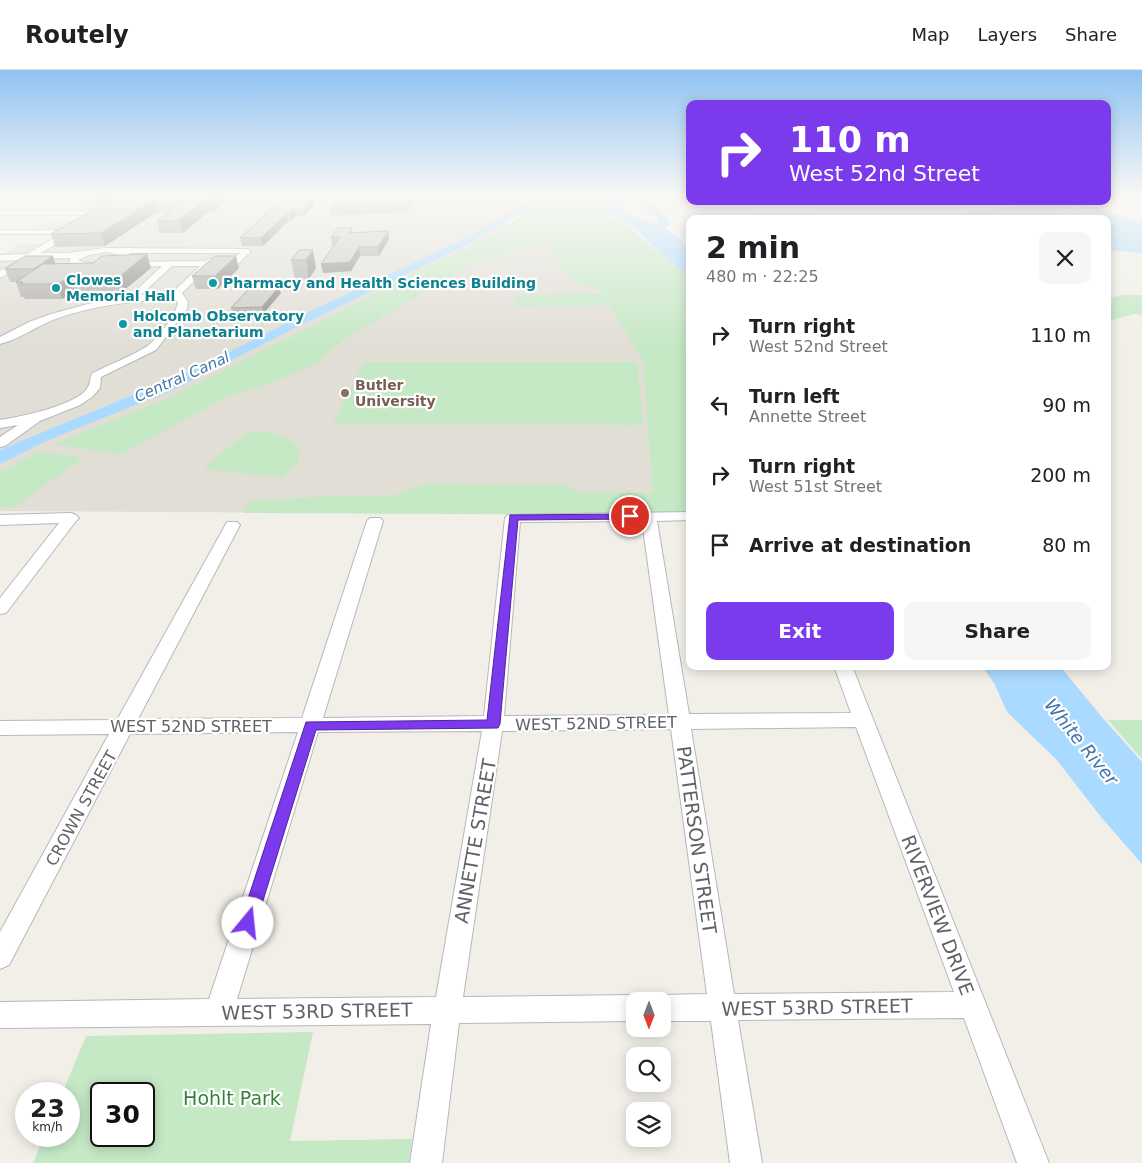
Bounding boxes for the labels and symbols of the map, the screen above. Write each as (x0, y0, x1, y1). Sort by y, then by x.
place label: Clowes Memorial Hall (66, 272, 175, 304)
place label: Pharmacy and Health Sciences Building (223, 275, 536, 291)
marker: Pharmacy and Health Sciences Building (207, 277, 219, 289)
marker: Clowes Memorial Hall (50, 282, 62, 294)
place label: Holcomb Observatory and Planetarium (133, 308, 304, 340)
marker: Holcomb Observatory and Planetarium (117, 318, 129, 330)
water label: Central Canal (132, 348, 233, 406)
place label: Butler University (355, 377, 436, 409)
marker: Butler University (339, 387, 351, 399)
pin (609, 495, 651, 537)
water label: White River (1040, 694, 1123, 790)
street label: WEST 52ND STREET (515, 713, 677, 734)
street label: WEST 52ND STREET (110, 717, 272, 736)
street label: PATTERSON STREET (673, 745, 721, 936)
street label: CROWN STREET (42, 747, 121, 869)
street label: ANNETTE STREET (450, 757, 500, 925)
street label: RIVERVIEW DRIVE (897, 832, 979, 998)
position arrow (221, 896, 273, 948)
north arrow (626, 992, 671, 1038)
street label: WEST 53RD STREET (721, 994, 913, 1020)
street label: WEST 53RD STREET (221, 998, 413, 1024)
speed limit sign: 30 (90, 1082, 155, 1147)
park label: Hohlt Park (183, 1087, 281, 1109)

